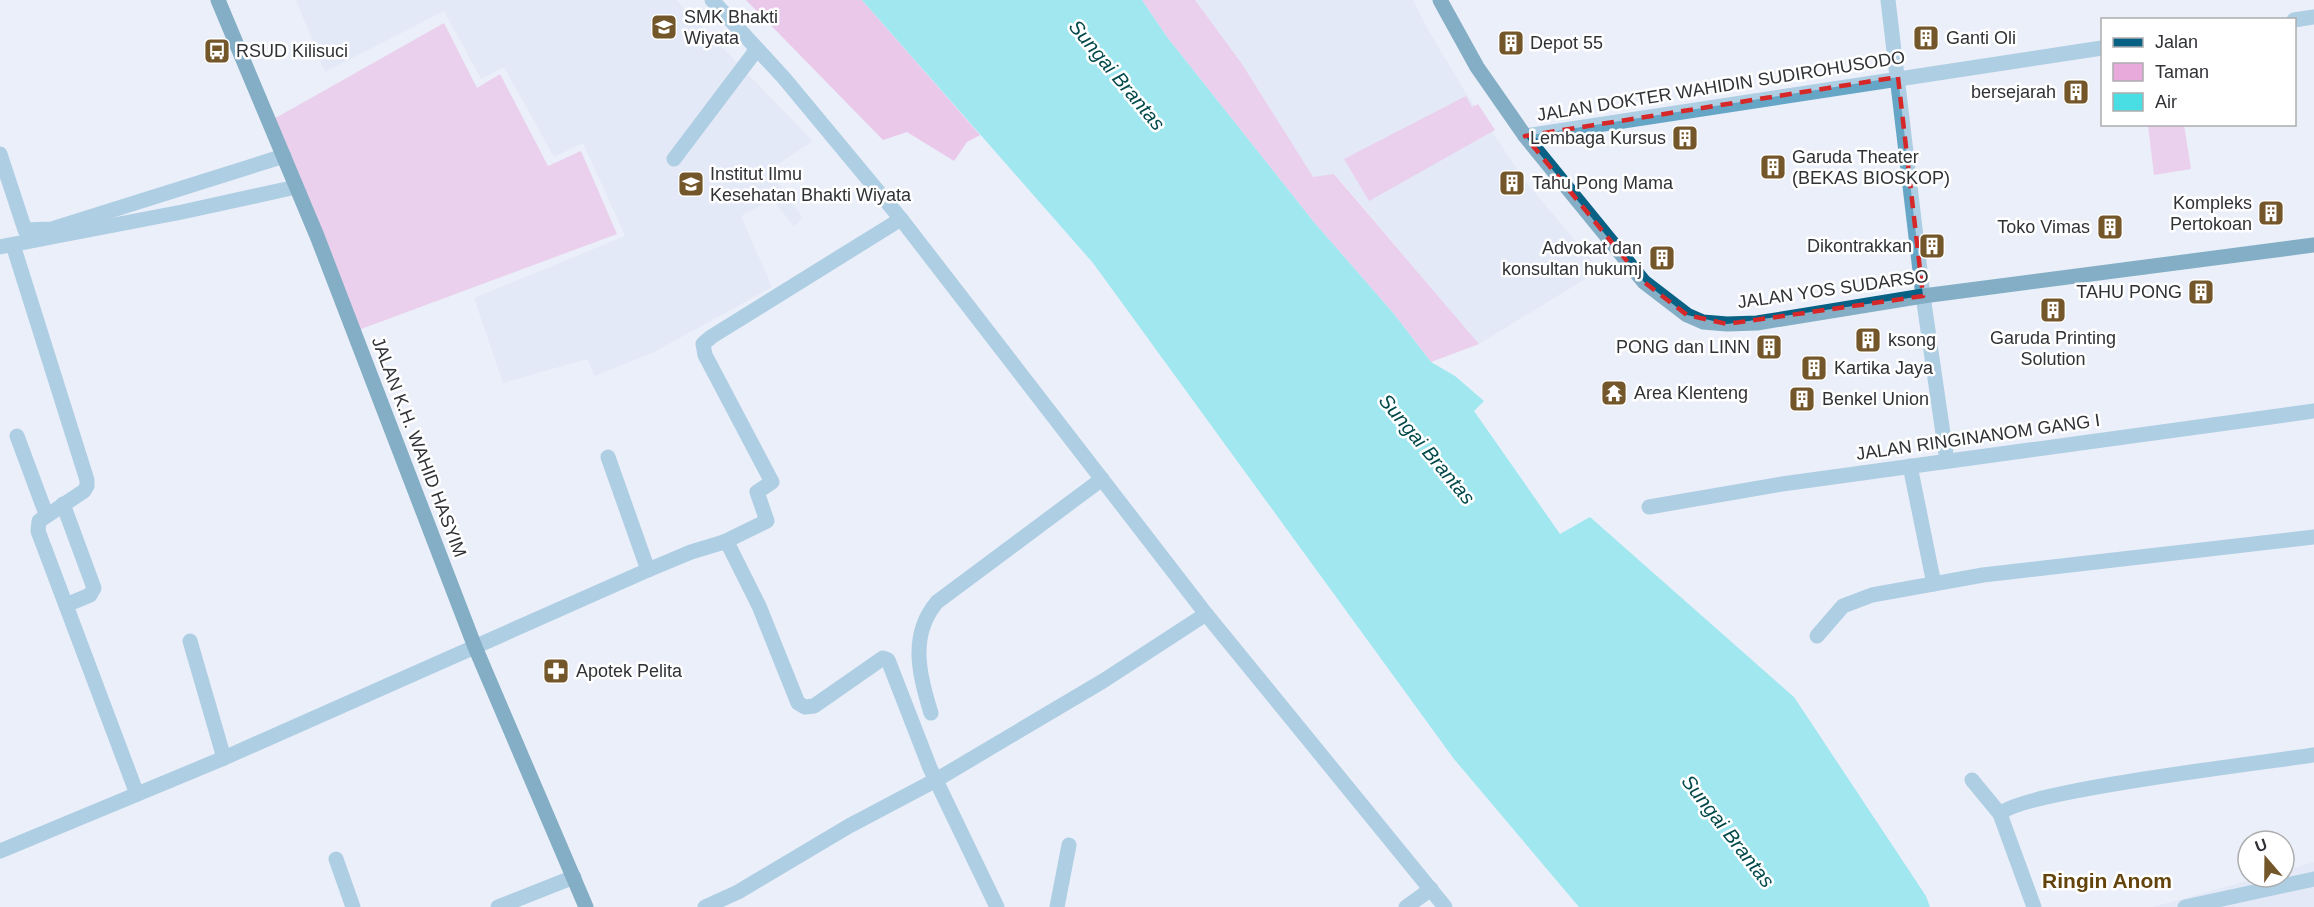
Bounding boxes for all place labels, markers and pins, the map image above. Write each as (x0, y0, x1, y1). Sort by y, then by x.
place label: SMK Bhakti Wiyata (684, 7, 778, 48)
school or university icon: SMK Bhakti Wiyata (649, 12, 679, 42)
building icon: Ganti Oli (1911, 23, 1941, 53)
building icon: Depot 55 (1496, 28, 1526, 58)
place label: Ganti Oli (1946, 28, 2016, 48)
place label: Depot 55 (1530, 33, 1603, 53)
bus stop icon: RSUD Kilisuci (202, 36, 232, 66)
place label: RSUD Kilisuci (236, 41, 348, 61)
building icon: bersejarah (2061, 77, 2091, 107)
place label: bersejarah (1971, 82, 2056, 102)
building icon: Lembaga Kursus (1670, 123, 1700, 153)
place label: Lembaga Kursus (1530, 128, 1666, 148)
place label: Garuda Theater (BEKAS BIOSKOP) (1792, 147, 1950, 188)
building icon: Garuda Theater (BEKAS BIOSKOP) (1758, 152, 1788, 182)
place label: Institut Ilmu Kesehatan Bhakti Wiyata (710, 164, 912, 205)
building icon: Tahu Pong Mama (1497, 168, 1527, 198)
school or university icon: Institut Ilmu Kesehatan Bhakti Wiyata (676, 169, 706, 199)
place label: Tahu Pong Mama (1532, 173, 1674, 193)
place label: Kompleks Pertokoan (2170, 193, 2252, 234)
building icon: Kompleks Pertokoan (2256, 198, 2286, 228)
building icon: Toko Vimas (2095, 212, 2125, 242)
place label: Toko Vimas (1997, 217, 2090, 237)
building icon: Dikontrakkan (1917, 231, 1947, 261)
place label: Dikontrakkan (1807, 236, 1912, 256)
place label: Advokat dan konsultan hukumj (1502, 238, 1642, 279)
building icon: Advokat dan konsultan hukumj (1647, 243, 1677, 273)
building icon: TAHU PONG (2186, 277, 2216, 307)
place label: TAHU PONG (2076, 282, 2182, 302)
building icon: Garuda Printing Solution (2038, 295, 2068, 325)
building icon: ksong (1853, 325, 1883, 355)
place label: Garuda Printing Solution (1990, 328, 2116, 369)
place label: ksong (1888, 330, 1936, 350)
building icon: PONG dan LINN (1754, 332, 1784, 362)
place label: PONG dan LINN (1616, 337, 1750, 357)
building icon: Kartika Jaya (1799, 353, 1829, 383)
place label: Kartika Jaya (1834, 358, 1934, 378)
temple icon: Area Klenteng (1599, 378, 1629, 408)
place label: Area Klenteng (1634, 383, 1748, 403)
building icon: Benkel Union (1787, 384, 1817, 414)
place label: Benkel Union (1822, 389, 1929, 409)
pharmacy icon: Apotek Pelita (541, 656, 571, 686)
place label: Apotek Pelita (576, 661, 683, 681)

